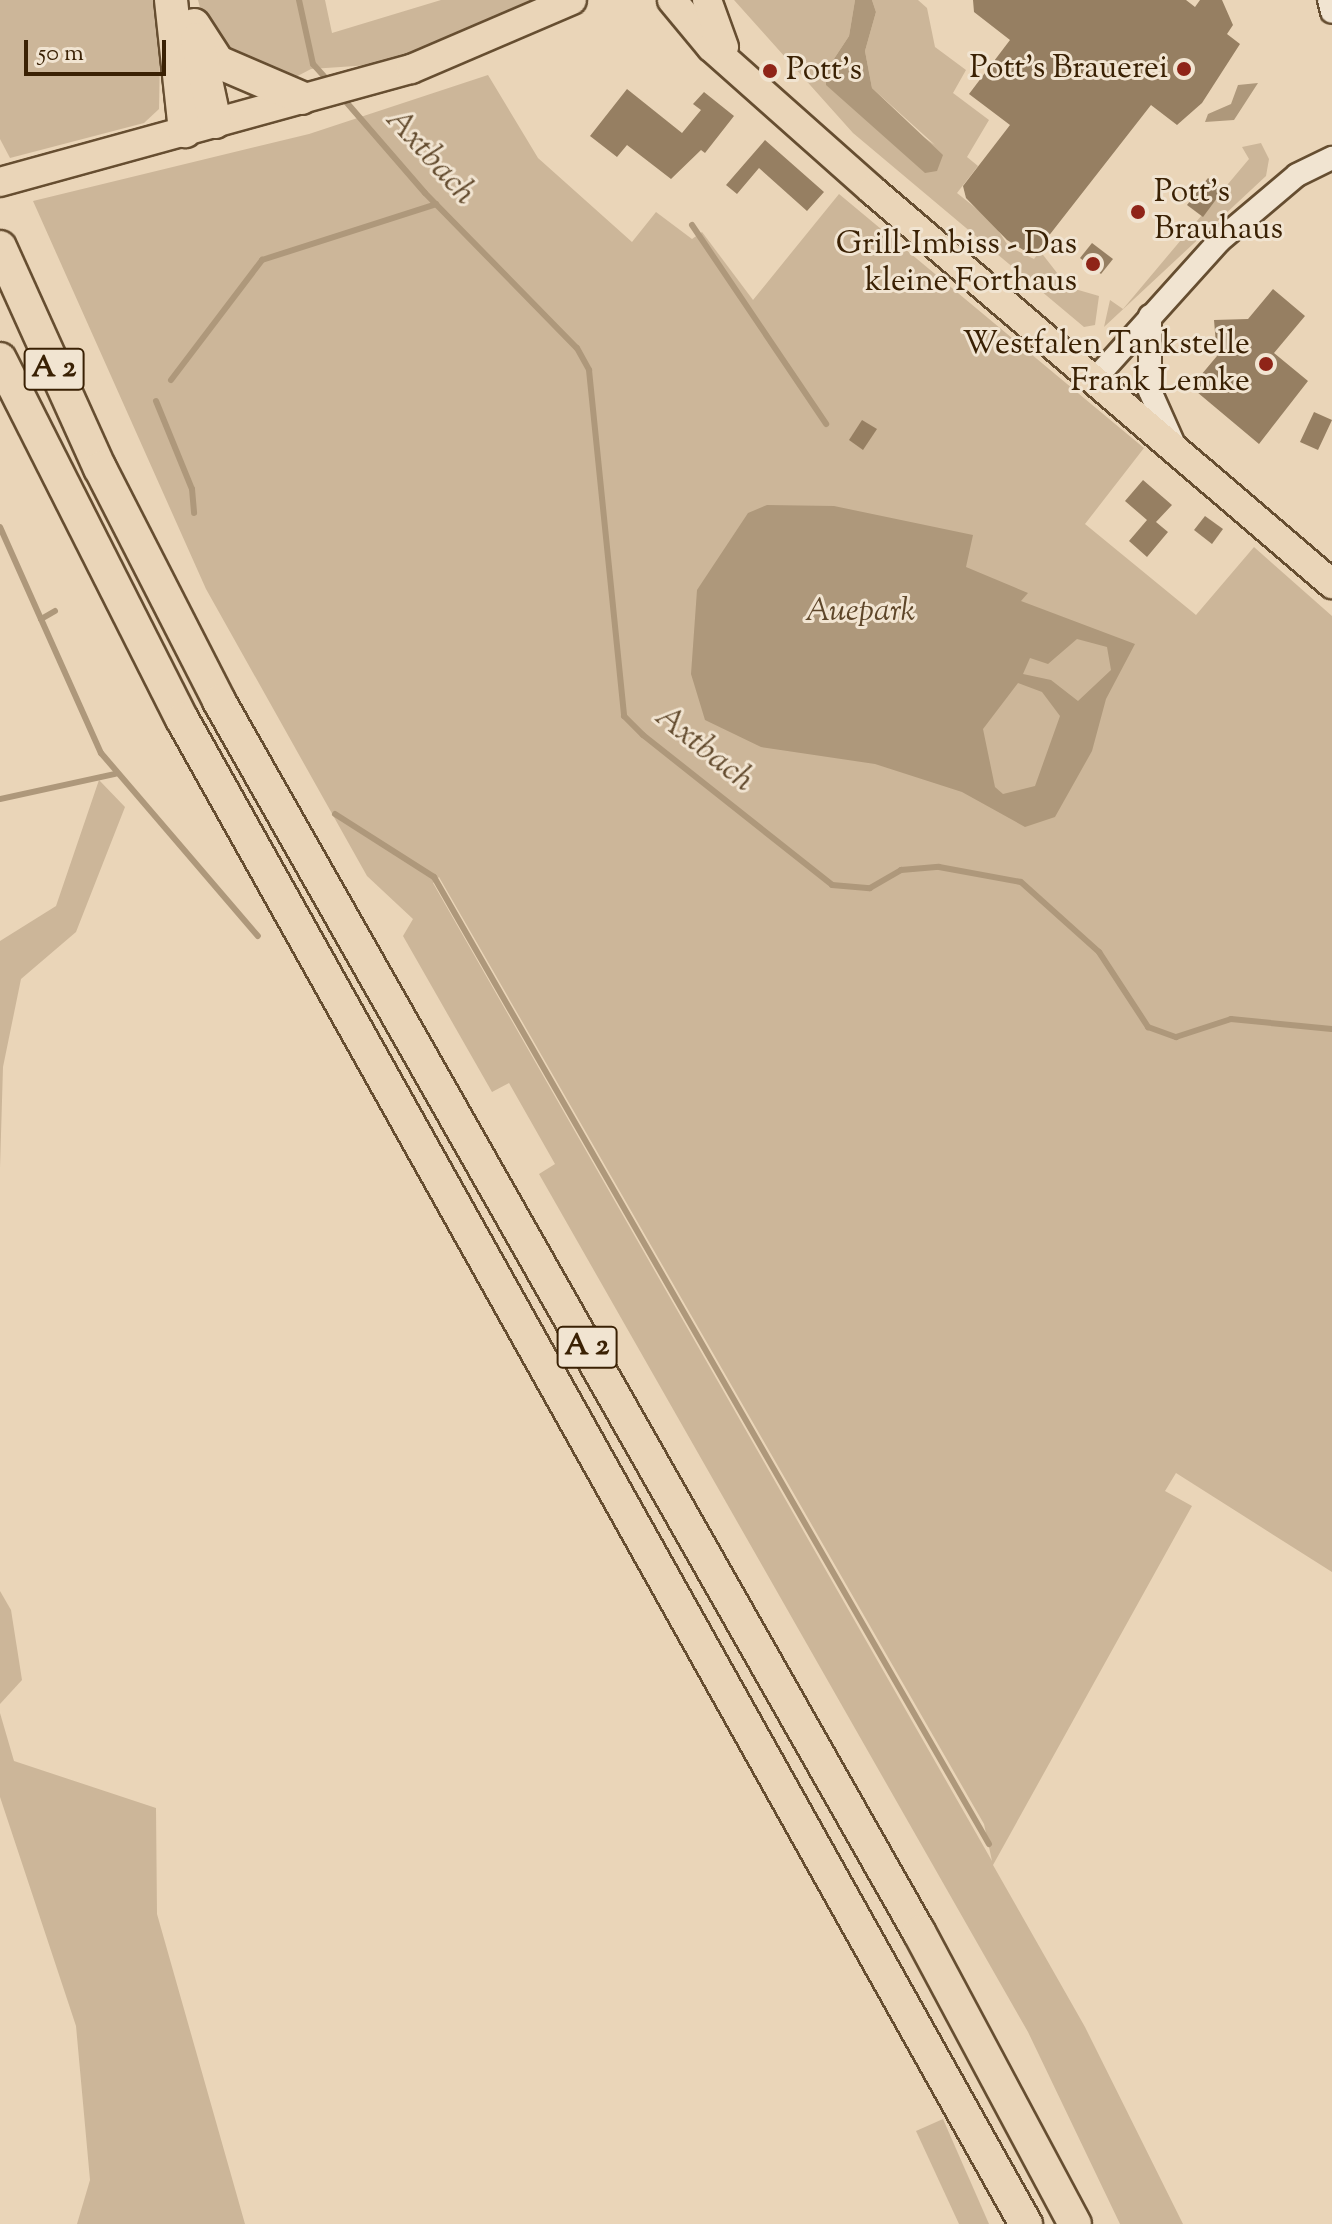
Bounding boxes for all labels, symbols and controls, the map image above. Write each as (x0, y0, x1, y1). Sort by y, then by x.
scale bar (28, 24, 170, 74)
text: 50 m (38, 37, 84, 71)
place label: Pott's Brauerei (969, 50, 1168, 88)
place label: Pott's (786, 52, 862, 90)
marker: Pott's Brauerei (1175, 60, 1193, 78)
marker: Pott's (761, 62, 779, 80)
water label: Axtbach (376, 100, 484, 214)
place label: Pott's Brauhaus (1154, 175, 1283, 250)
marker: Pott's Brauhaus (1129, 203, 1147, 221)
place label: Grill-Imbiss - Das kleine Forthaus (836, 227, 1077, 302)
marker: Grill-Imbiss - Das kleine Forthaus (1084, 255, 1102, 273)
place label: Westfalen Tankstelle Frank Lemke (963, 327, 1250, 402)
road number: A 2 (22, 343, 86, 395)
marker: Westfalen Tankstelle Frank Lemke (1257, 355, 1275, 373)
park label: Auepark (805, 593, 915, 631)
water label: Axtbach (646, 697, 762, 801)
road number: A 2 (555, 1321, 619, 1373)

